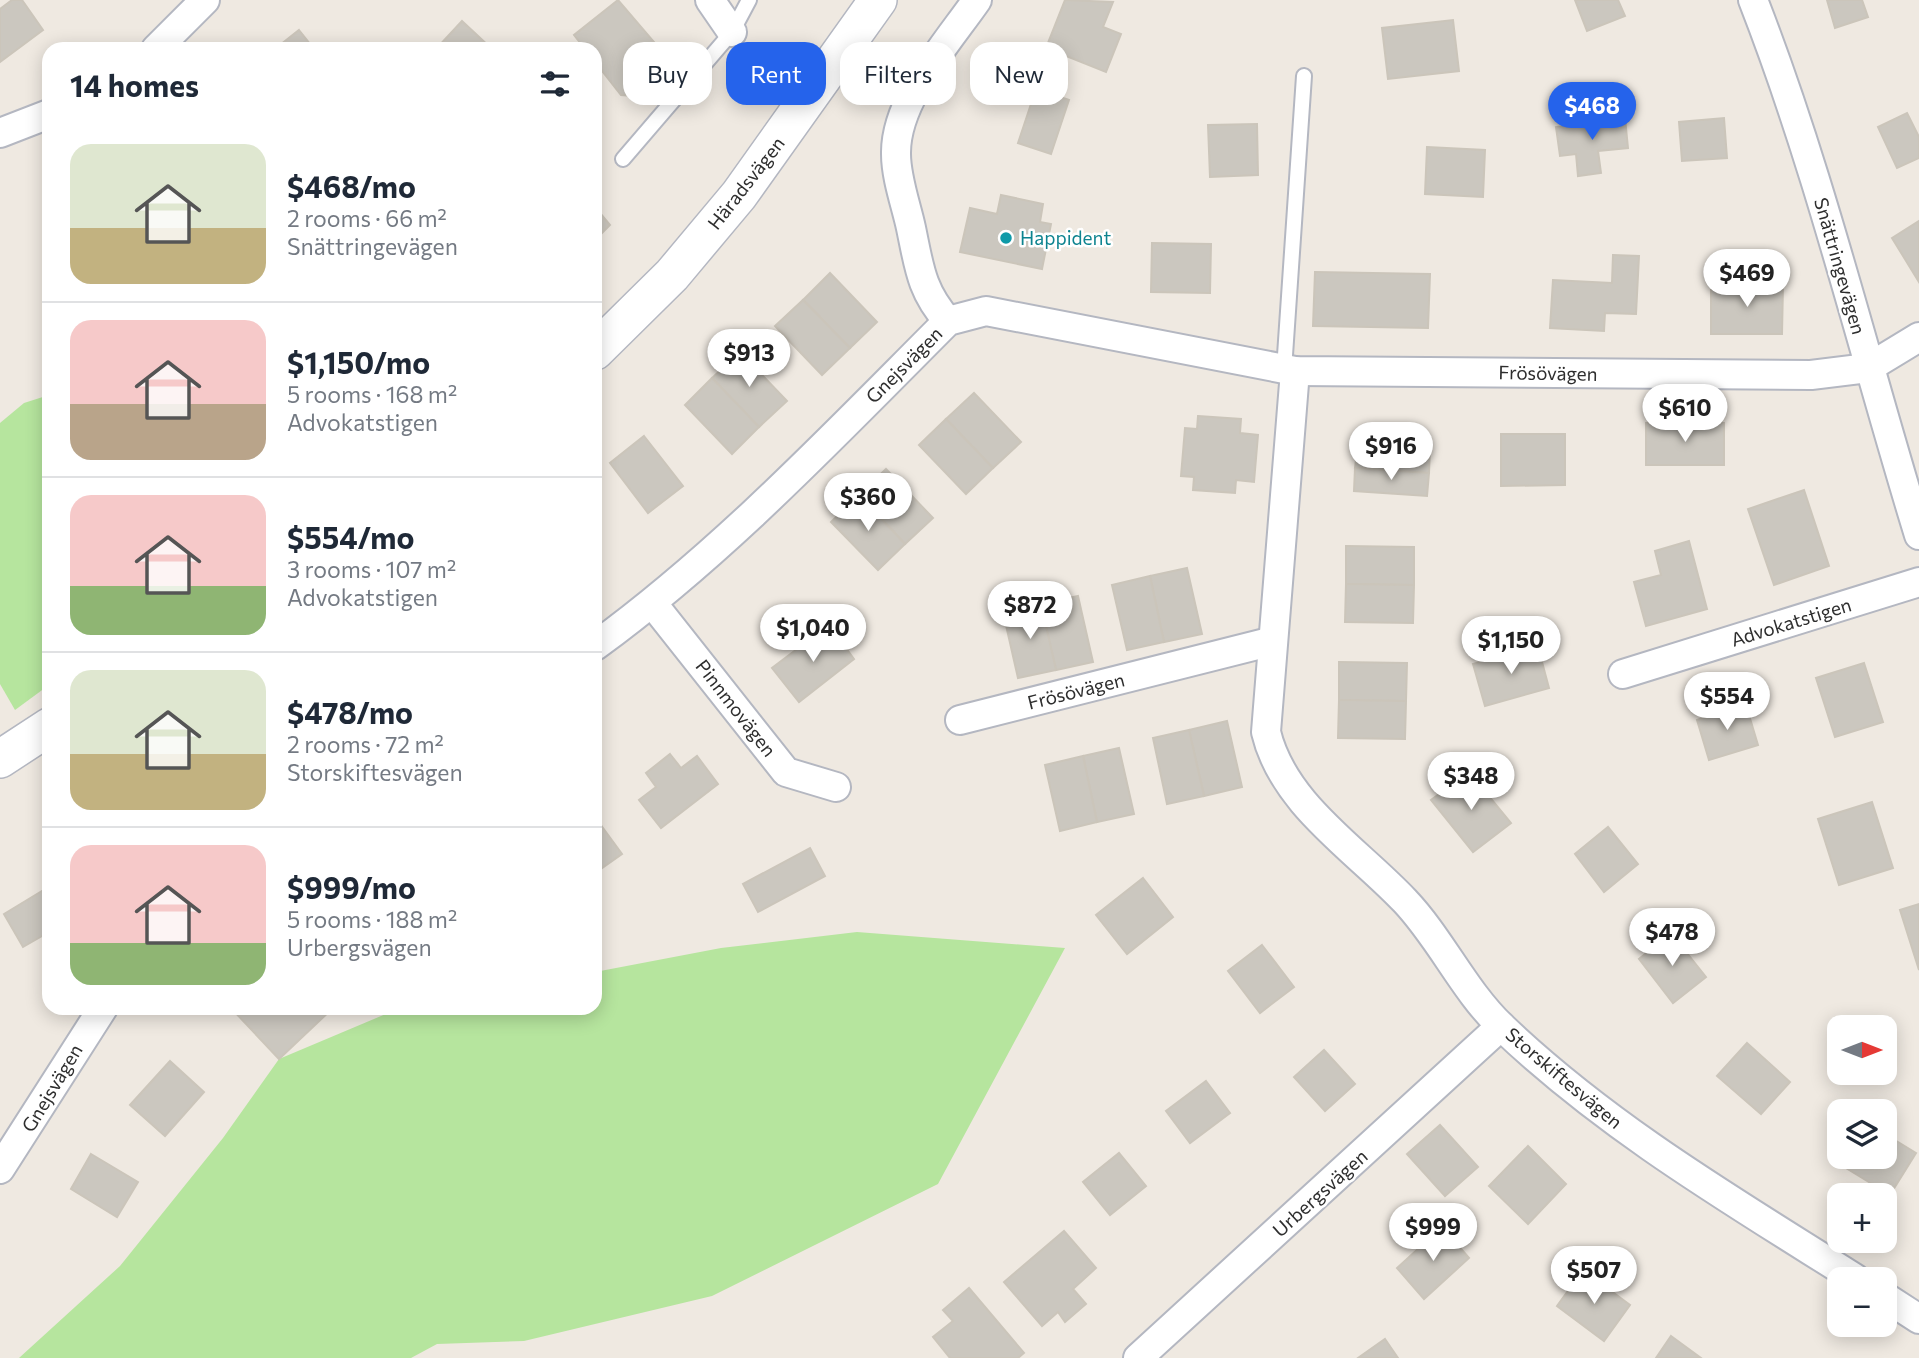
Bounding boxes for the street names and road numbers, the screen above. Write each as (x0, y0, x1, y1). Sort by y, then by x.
street label: Häradsvägen (702, 132, 789, 234)
street label: Snättringevägen (1810, 195, 1871, 337)
street label: Gnejsvägen (861, 322, 947, 408)
street label: Frösövägen (1498, 360, 1598, 385)
street label: Advokatstigen (1728, 592, 1854, 651)
street label: Pinnmovägen (691, 655, 781, 761)
street label: Frösövägen (1025, 667, 1127, 714)
street label: Storskiftesvägen (1501, 1022, 1627, 1133)
street label: Gnejsvägen (16, 1040, 87, 1136)
street label: Urbergsvägen (1268, 1144, 1372, 1241)

